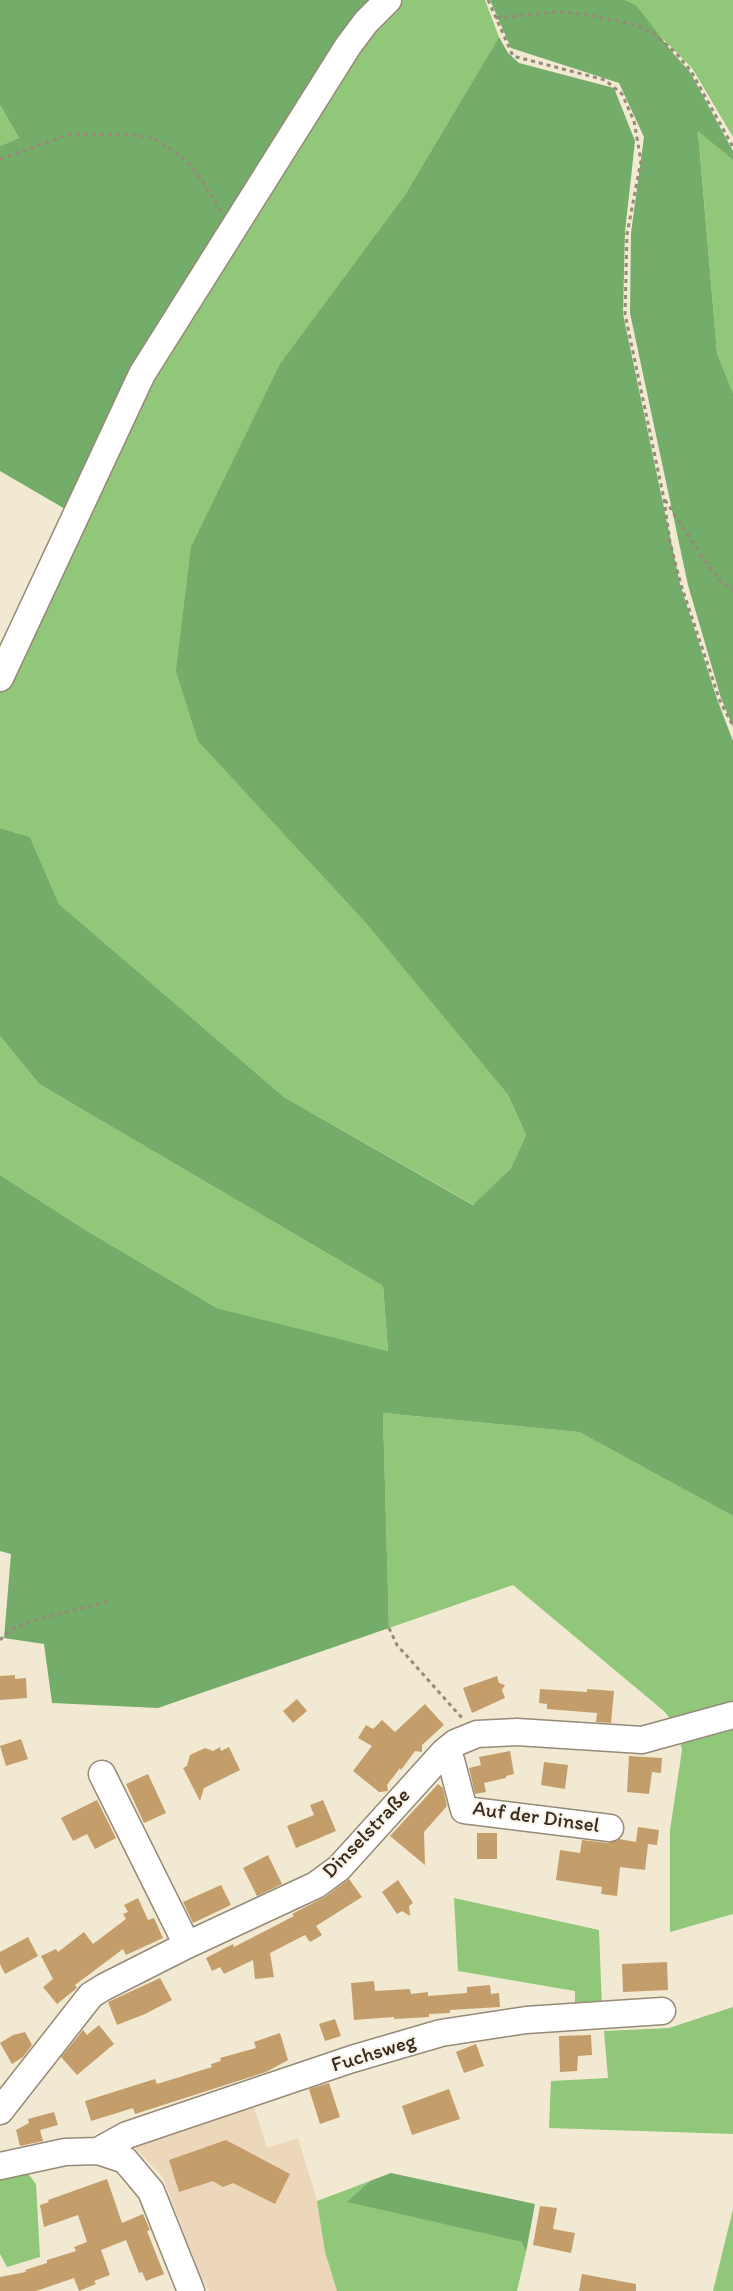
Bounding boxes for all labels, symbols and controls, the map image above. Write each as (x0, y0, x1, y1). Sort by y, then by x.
street label: Dinselstraße (318, 1784, 416, 1884)
street label: Auf der Dinsel (471, 1797, 601, 1839)
street label: Fuchsweg (329, 2029, 419, 2079)

